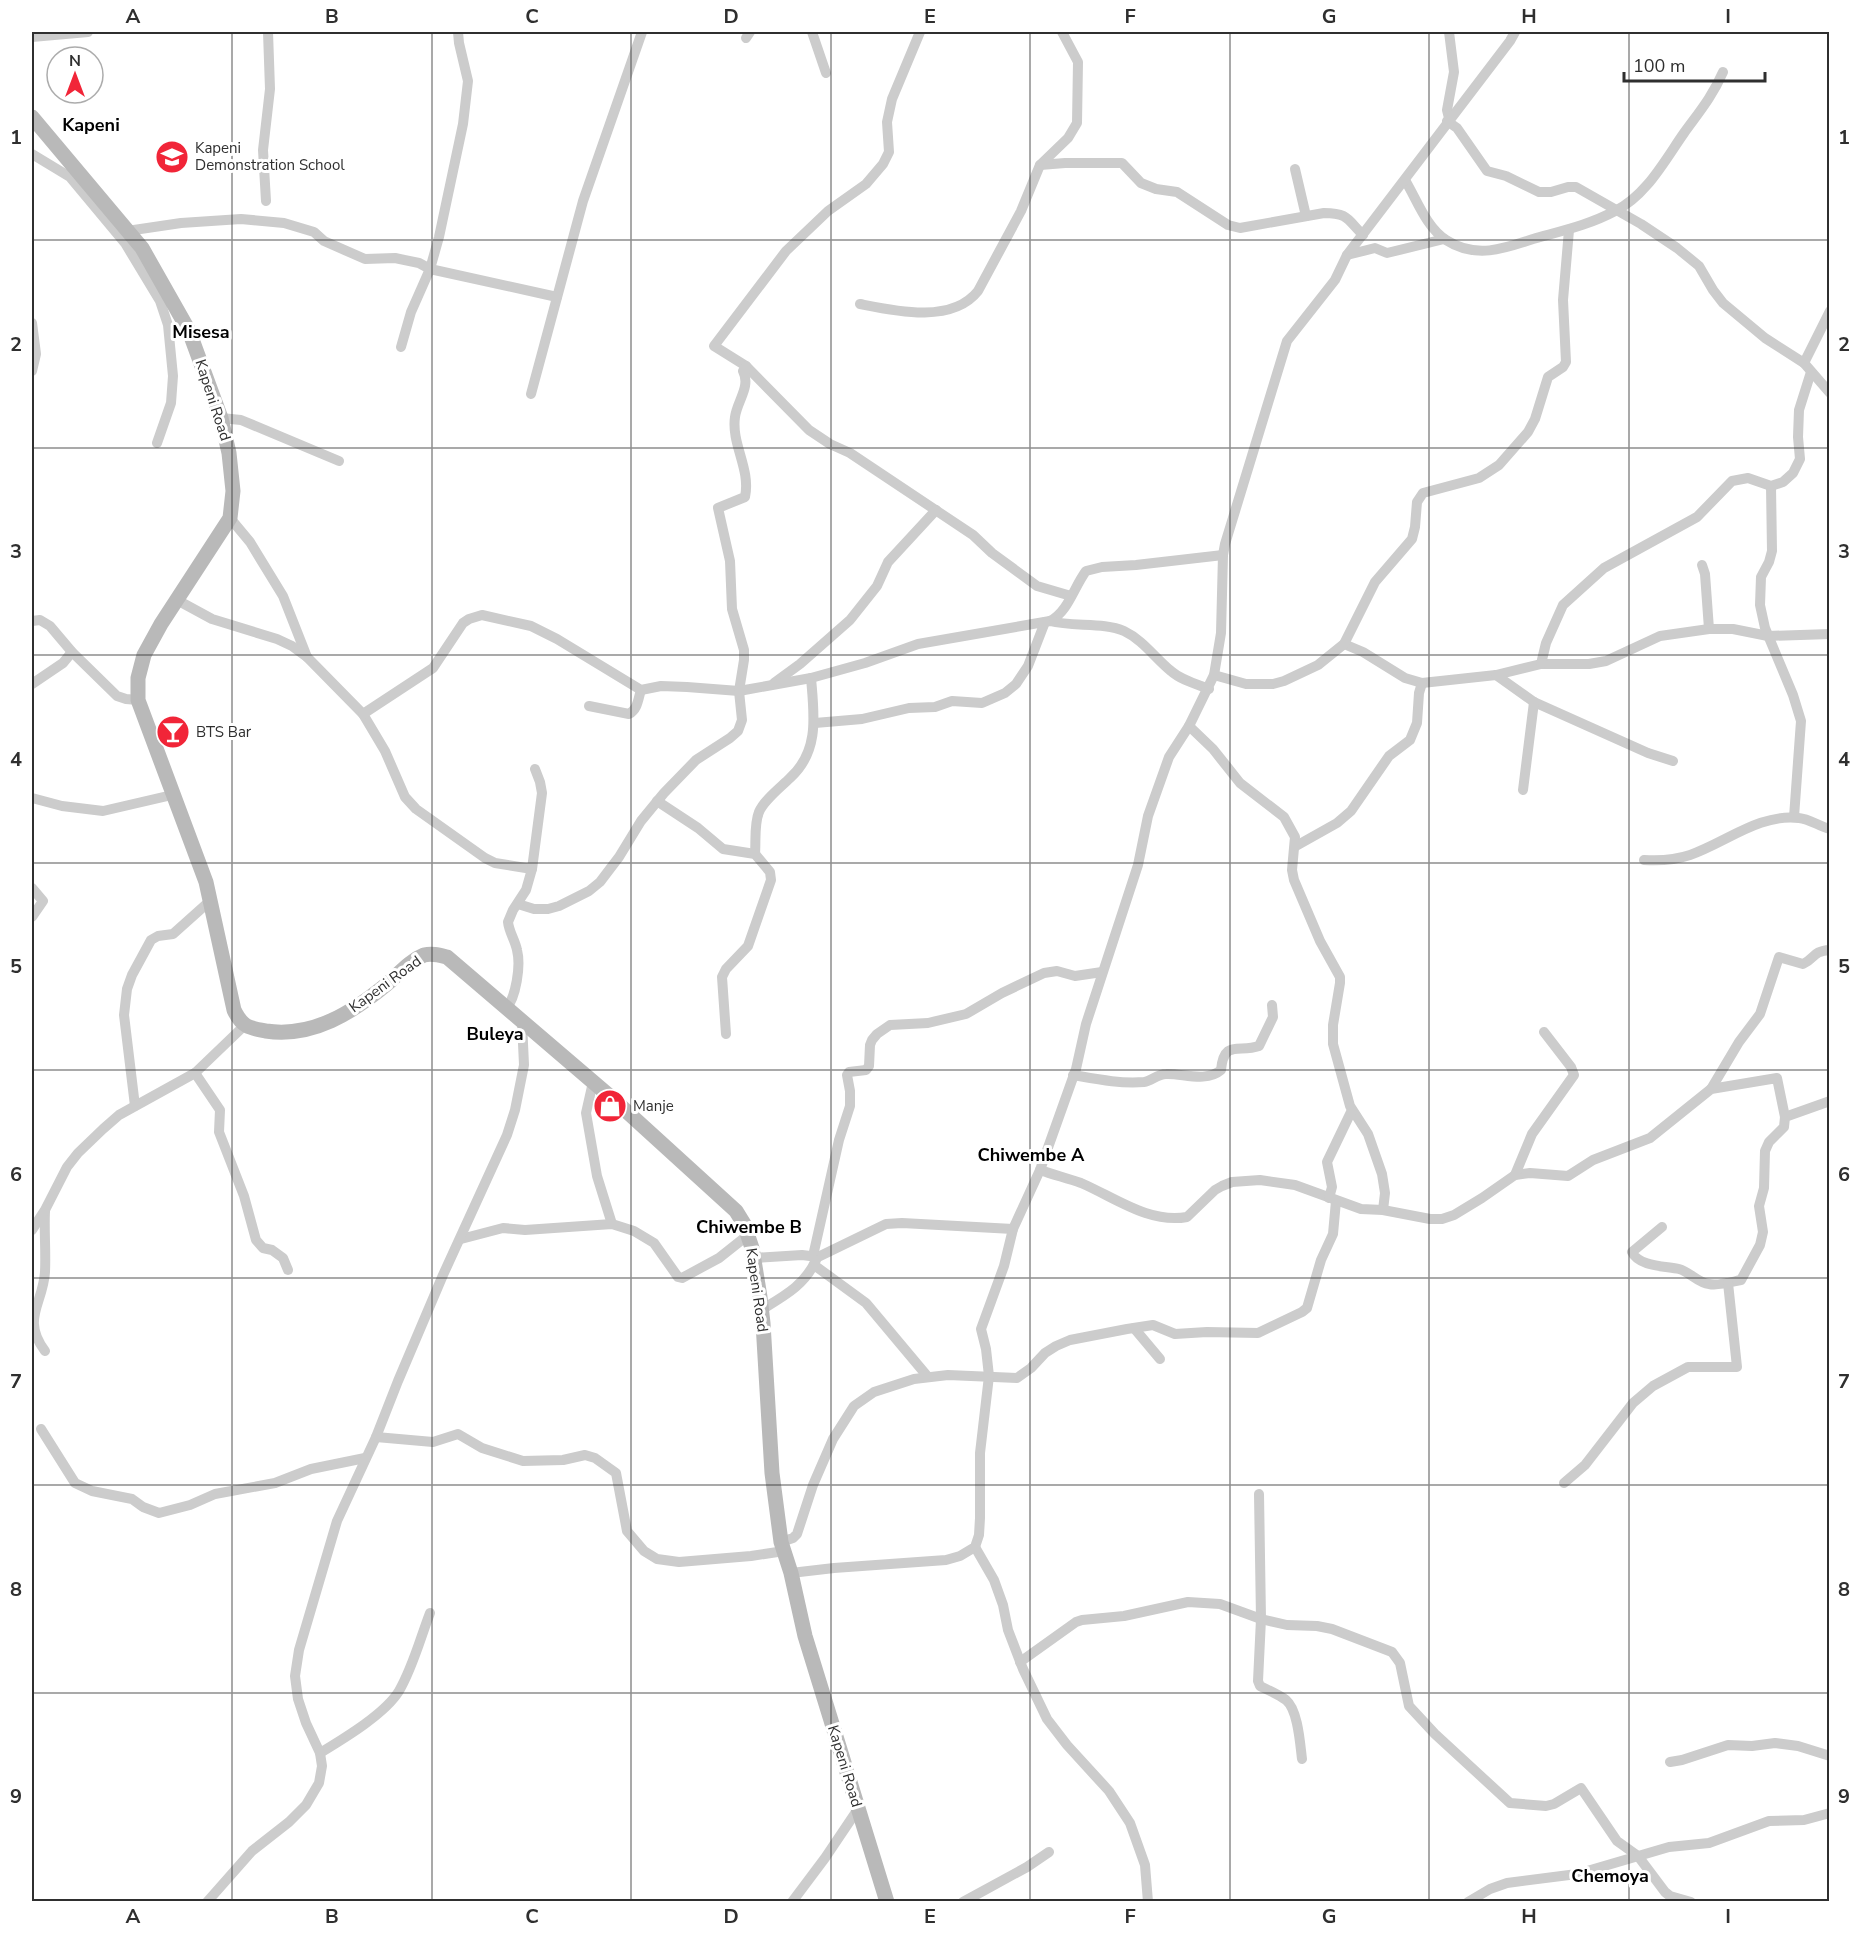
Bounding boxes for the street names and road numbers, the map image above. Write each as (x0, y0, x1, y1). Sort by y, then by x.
street label: Kapeni Road (190, 357, 236, 443)
street label: Kapeni Road (345, 951, 425, 1017)
street label: Kapeni Road (741, 1247, 773, 1333)
street label: Kapeni Road (823, 1723, 867, 1809)

